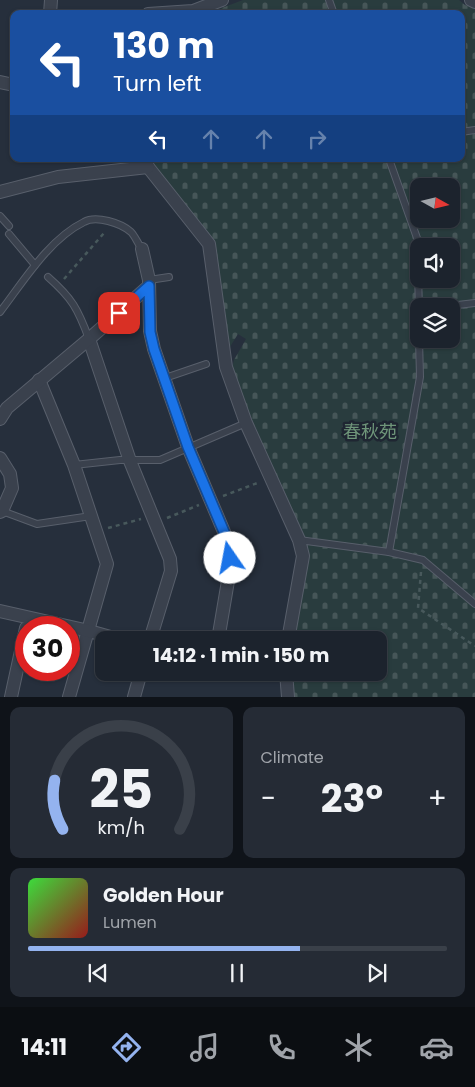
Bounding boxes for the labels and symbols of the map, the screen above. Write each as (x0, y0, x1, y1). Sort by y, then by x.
north arrow (410, 178, 460, 228)
pin (98, 292, 140, 334)
park label: 春秋苑 (343, 419, 397, 444)
position arrow (203, 531, 255, 583)
speed limit sign: 30 (15, 616, 80, 681)

